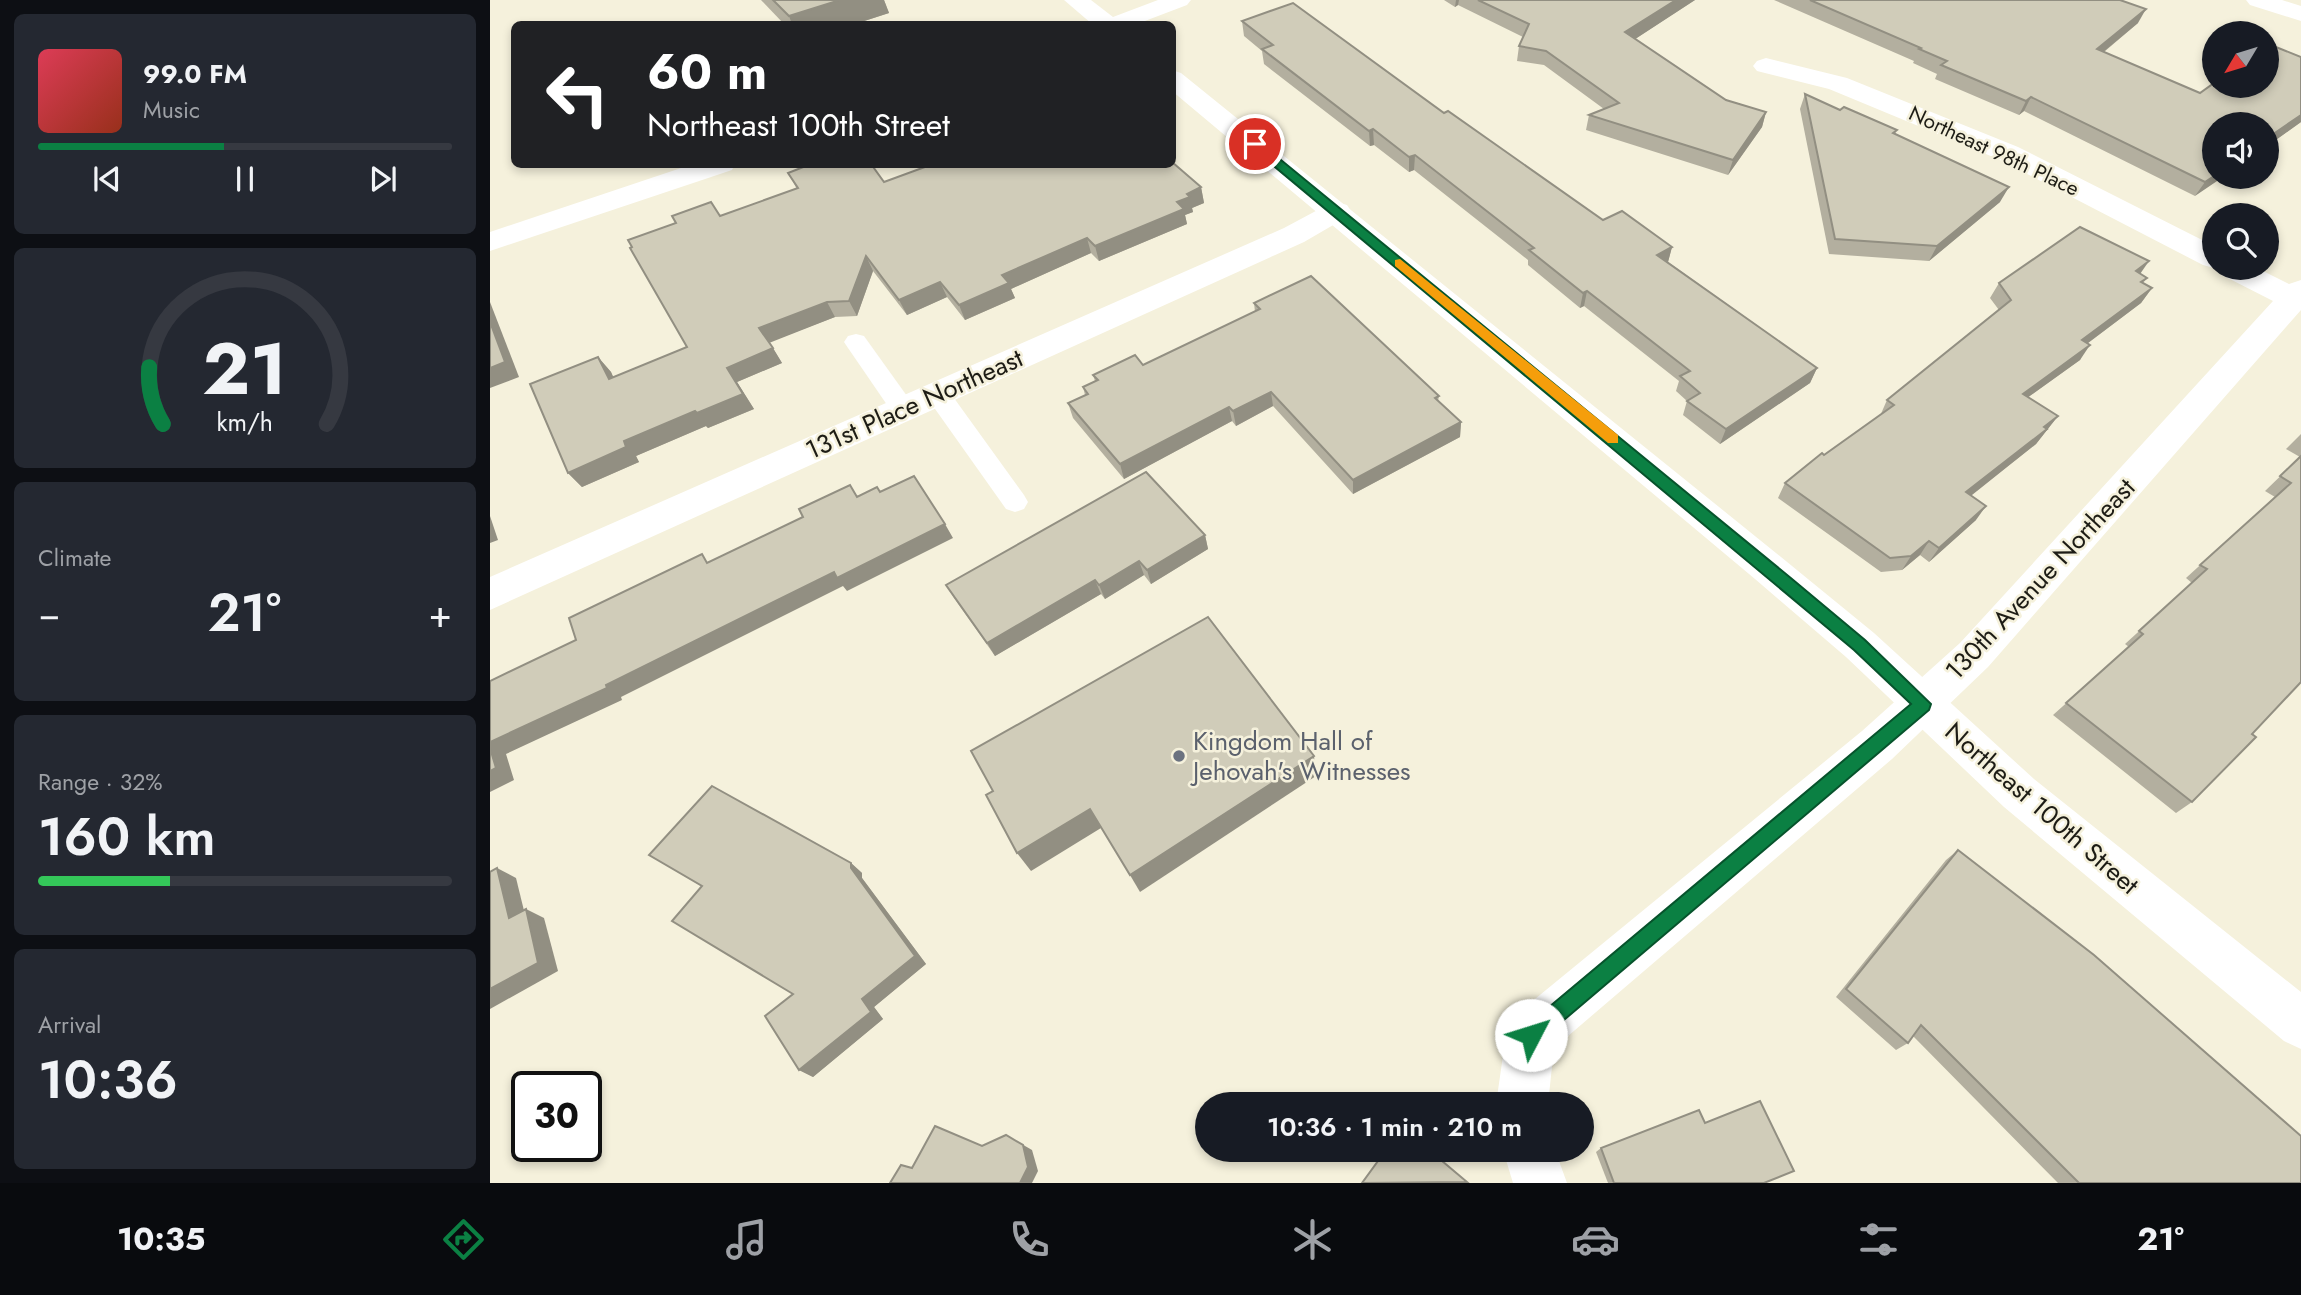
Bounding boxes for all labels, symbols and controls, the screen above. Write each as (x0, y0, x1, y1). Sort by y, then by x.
north arrow (2202, 21, 2278, 98)
map controls (2202, 21, 2279, 280)
text: 60 m (647, 37, 767, 107)
icon: left (532, 49, 623, 140)
text: 99.0 FM (143, 55, 247, 93)
text: Music (143, 93, 200, 127)
street label: Northeast 98th Place (1904, 98, 2084, 204)
text: Northeast 100th Street (647, 102, 950, 148)
button: sound (2202, 112, 2279, 189)
pin (1225, 114, 1285, 174)
icon: arrive (1236, 125, 1274, 163)
icon: previous (88, 160, 126, 198)
icon: pause (226, 160, 264, 198)
icon: next (364, 160, 402, 198)
button: search (2202, 203, 2279, 280)
text: 21 (203, 316, 287, 421)
street label: 131st Place Northeast (799, 339, 1029, 469)
text: km/h (217, 403, 273, 439)
street label: 130th Avenue Northeast (1936, 469, 2144, 688)
text: Climate (38, 541, 111, 575)
text: 21° (208, 575, 281, 651)
text: − (38, 586, 60, 641)
text: + (429, 586, 452, 641)
street label: Northeast 100th Street (1937, 713, 2148, 904)
place label: Kingdom Hall of Jehovah's Witnesses (1190, 722, 1411, 790)
marker: Kingdom Hall of Jehovah's Witnesses (1171, 748, 1187, 764)
text: Range · 32% (38, 765, 163, 799)
text: 160 km (38, 799, 216, 875)
position arrow (1494, 998, 1568, 1072)
text: Arrival (38, 1008, 101, 1042)
text: 10:36 (38, 1042, 178, 1118)
speed limit sign: 30 (511, 1071, 602, 1162)
text: 10:36 · 1 min · 210 m (1267, 1108, 1522, 1146)
icon: directions (439, 1215, 488, 1264)
icon: music (722, 1215, 771, 1264)
icon: phone (1005, 1215, 1054, 1264)
icon: climate (1288, 1215, 1337, 1264)
icon: car (1571, 1215, 1620, 1264)
icon: filters (1854, 1215, 1903, 1264)
text: 10:35 (117, 1216, 205, 1262)
text: 21° (2137, 1216, 2184, 1262)

